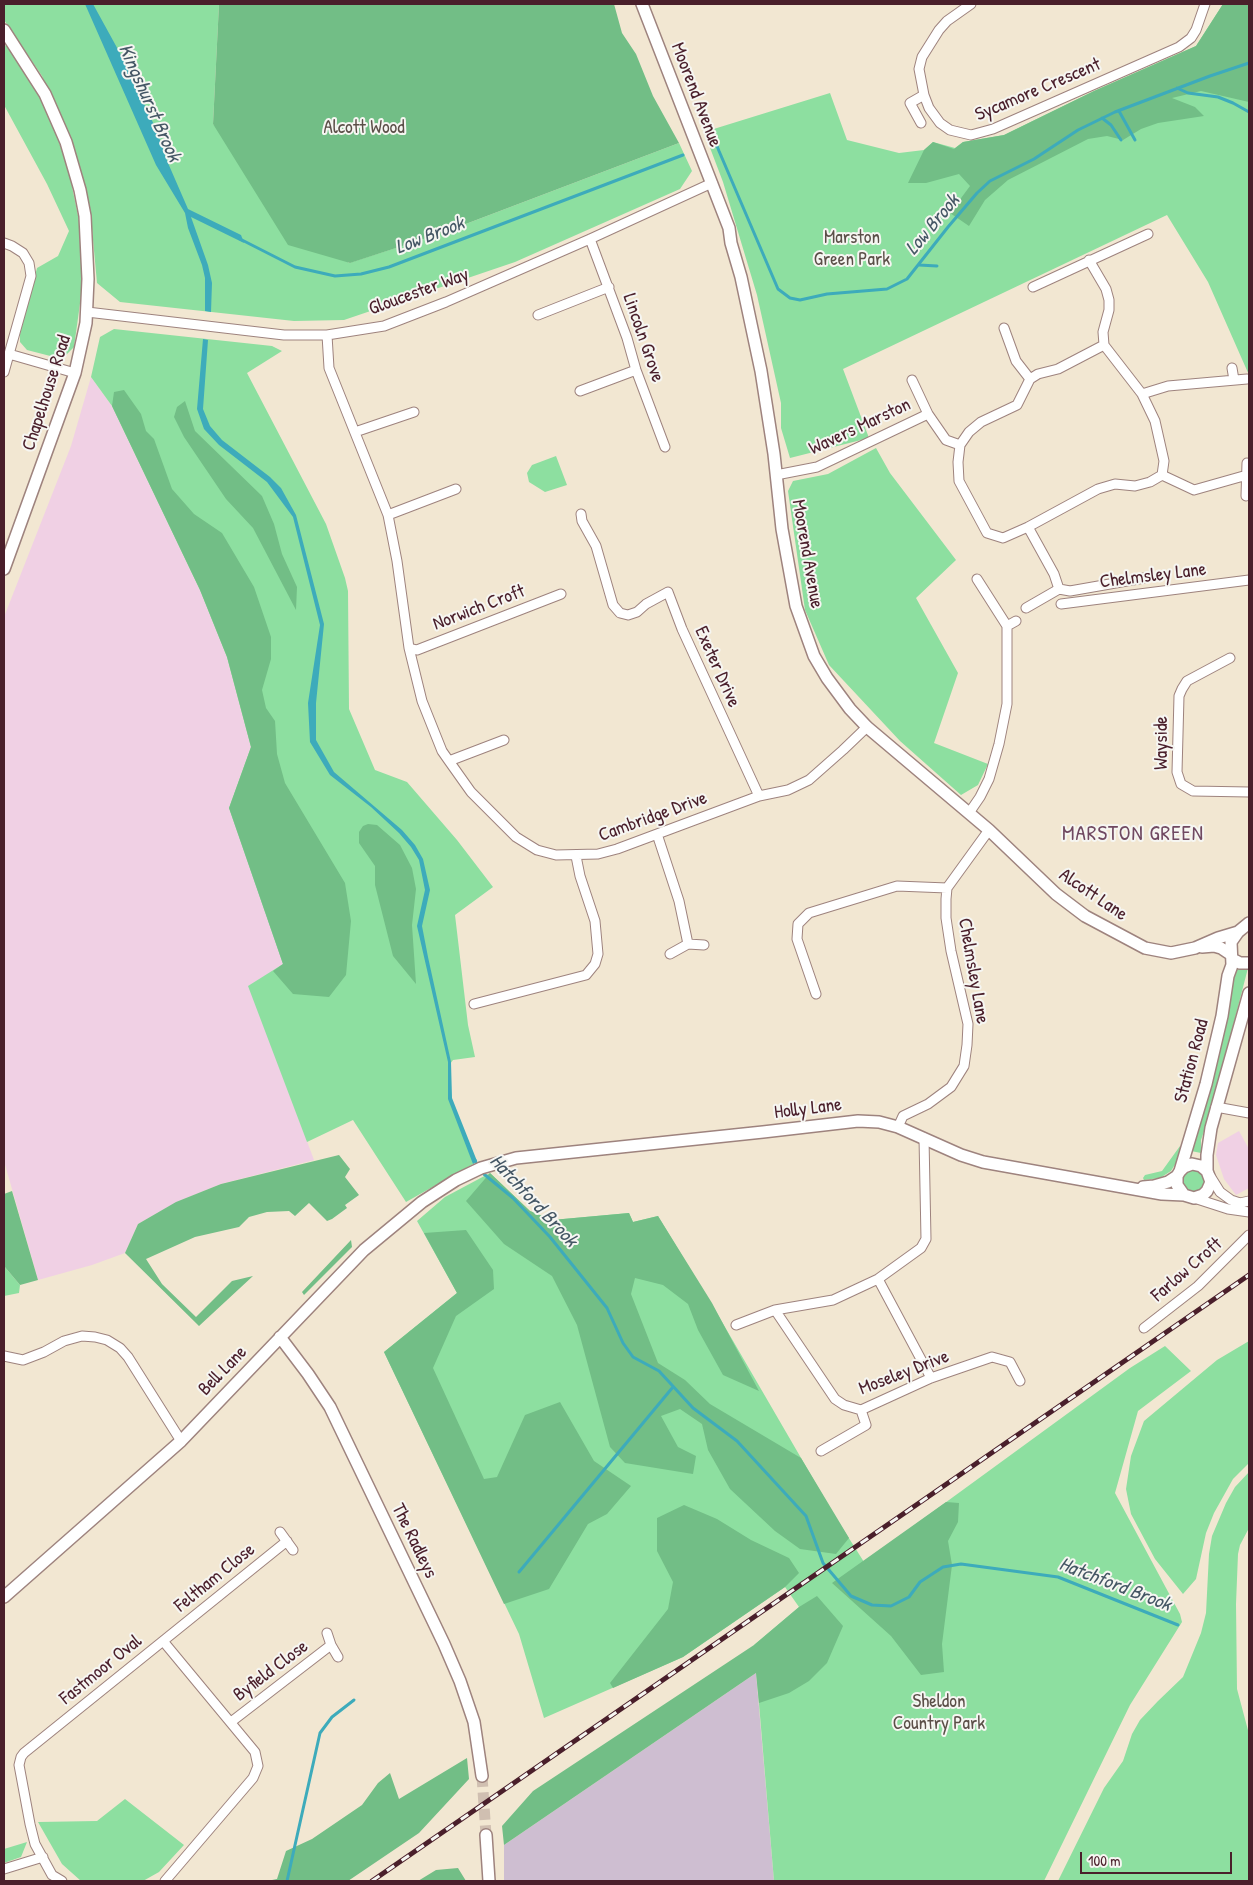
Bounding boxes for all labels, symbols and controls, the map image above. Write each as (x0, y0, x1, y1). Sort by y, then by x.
street label: Moorend Avenue (666, 40, 726, 150)
water label: Kingshurst Brook (112, 41, 186, 165)
street label: Sycamore Crescent (972, 53, 1104, 127)
park label: Alcott Wood (323, 117, 405, 139)
water label: Low Brook (901, 190, 965, 260)
water label: Low Brook (392, 212, 468, 260)
park label: Marston Green Park (814, 227, 890, 271)
street label: Gloucester Way (366, 263, 472, 321)
street label: Lincoln Grove (617, 291, 669, 385)
street label: Chapelhouse Road (18, 332, 76, 454)
street label: Wavers Marston (806, 394, 914, 460)
street label: Moorend Avenue (786, 498, 828, 610)
street label: Chelmsley Lane (1099, 558, 1207, 594)
street label: Norwich Croft (430, 580, 528, 636)
street label: Exeter Drive (689, 623, 745, 711)
street label: Wayside (1151, 716, 1173, 770)
street label: Cambridge Drive (596, 787, 710, 847)
district label: MARSTON GREEN (1060, 821, 1206, 847)
street label: Alcott Lane (1055, 864, 1131, 926)
street label: Chelmsley Lane (952, 916, 994, 1026)
street label: Station Road (1170, 1017, 1214, 1105)
street label: Holly Lane (773, 1094, 843, 1124)
water label: Hatchford Brook (484, 1150, 582, 1252)
street label: Farlow Croft (1147, 1233, 1227, 1307)
street label: Bell Lane (194, 1341, 252, 1401)
street label: Moseley Drive (856, 1345, 952, 1401)
street label: The Radleys (386, 1500, 442, 1582)
street label: Feltham Close (170, 1539, 260, 1617)
water label: Hatchford Brook (1056, 1553, 1174, 1617)
street label: Fastmoor Oval (55, 1630, 147, 1710)
street label: Byfield Close (229, 1636, 313, 1706)
park label: Sheldon Country Park (893, 1691, 985, 1735)
scale bar (1083, 1842, 1236, 1874)
text: 100 m (1088, 1850, 1121, 1871)

